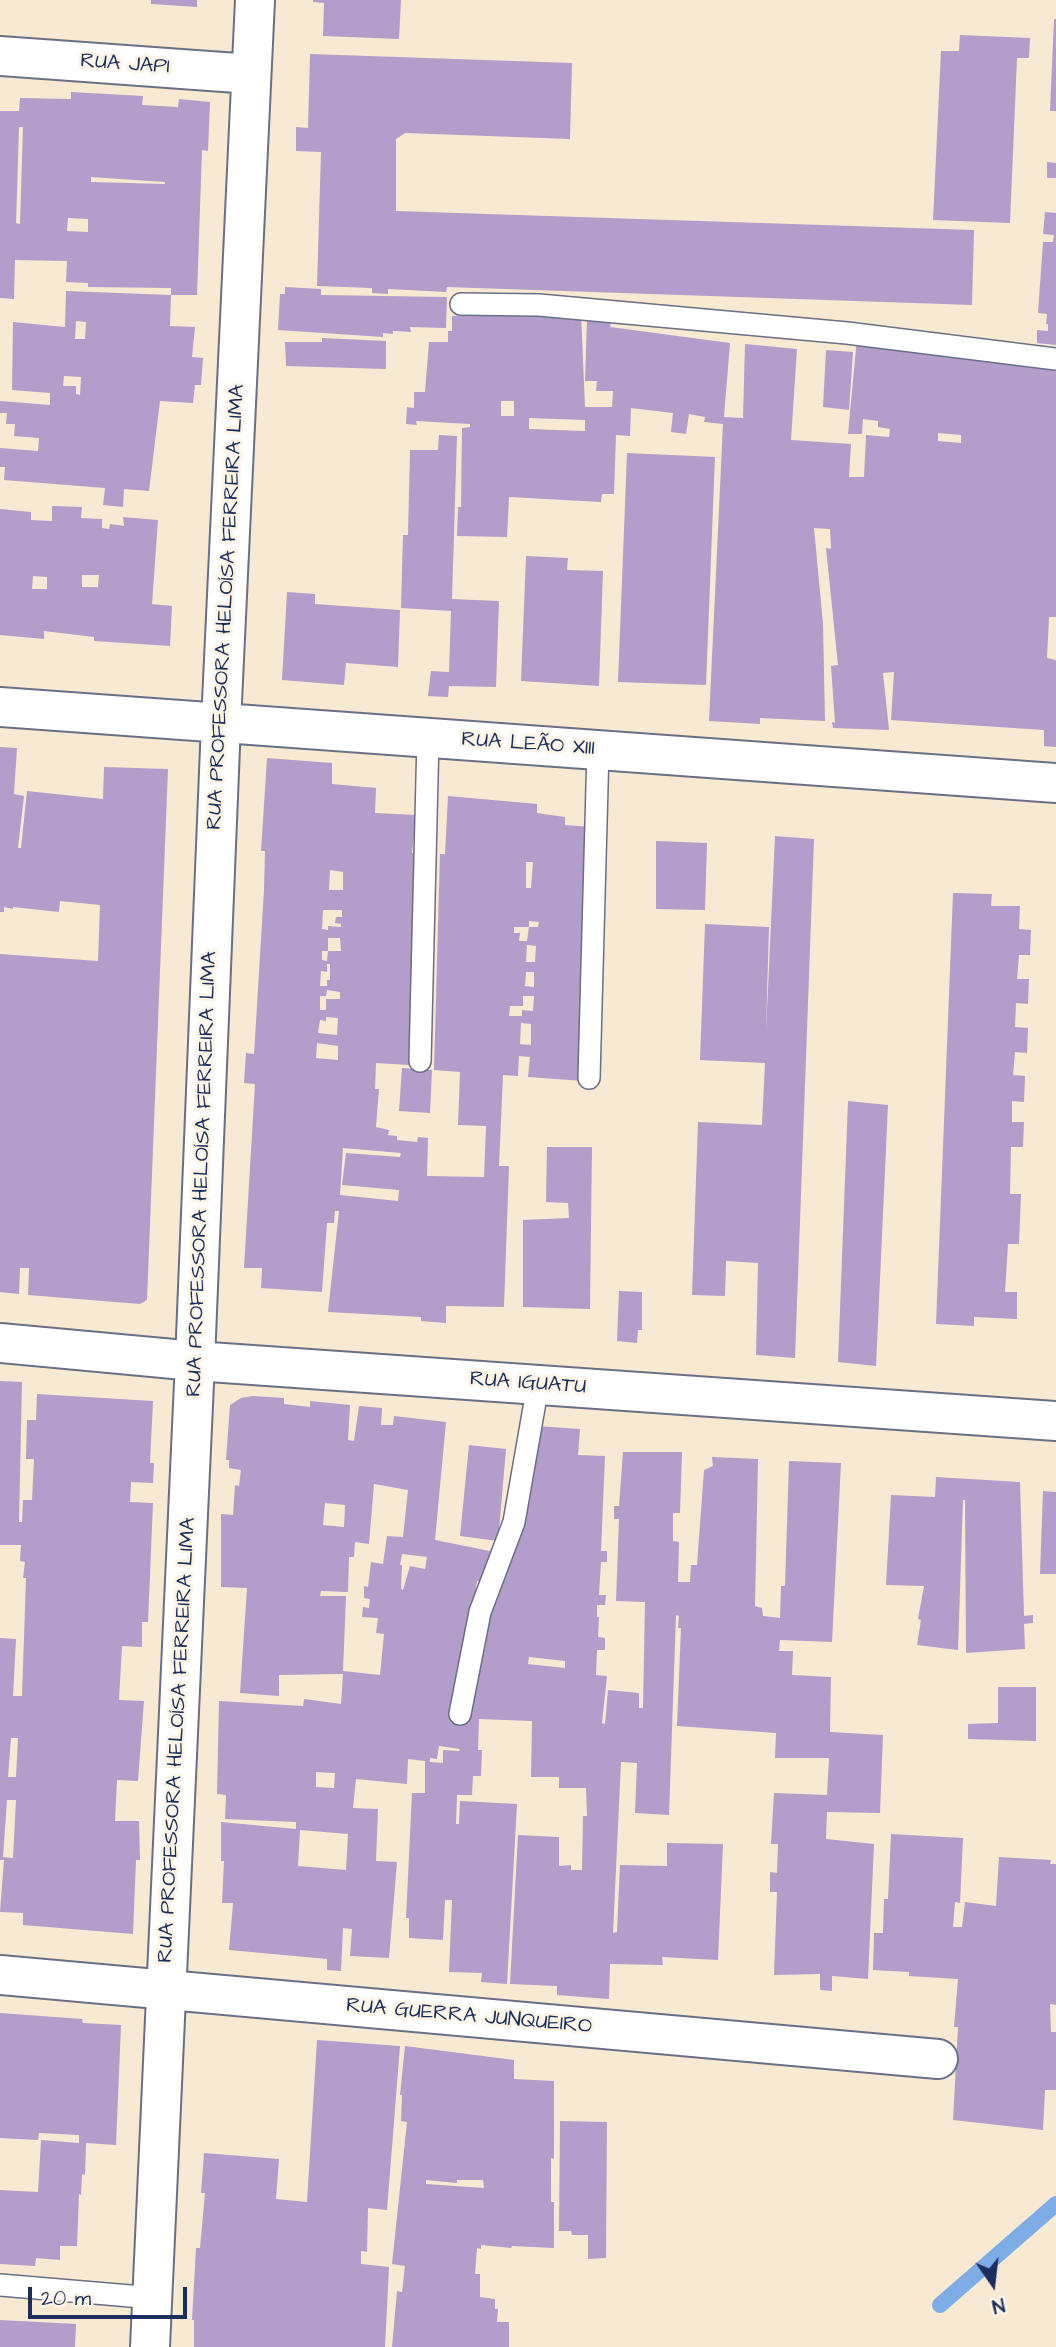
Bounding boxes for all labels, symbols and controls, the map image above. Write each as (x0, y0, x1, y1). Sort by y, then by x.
street label: RUA JAPI (79, 49, 171, 81)
street label: RUA PROFESSORA HELOÍSA FERREIRA LIMA (203, 384, 251, 830)
street label: RUA LEÃO XIII (460, 728, 596, 762)
street label: RUA PROFESSORA HELOÍSA FERREIRA LIMA (183, 951, 223, 1397)
street label: RUA IGUATU (469, 1367, 587, 1401)
street label: RUA PROFESSORA HELOÍSA FERREIRA LIMA (154, 1517, 202, 1963)
street label: RUA GUERRA JUNQUEIRO (345, 1994, 593, 2040)
north arrow (958, 2249, 1028, 2319)
scale bar (32, 2274, 191, 2318)
text: 20 m (41, 2284, 91, 2313)
text: N (989, 2290, 1007, 2319)

